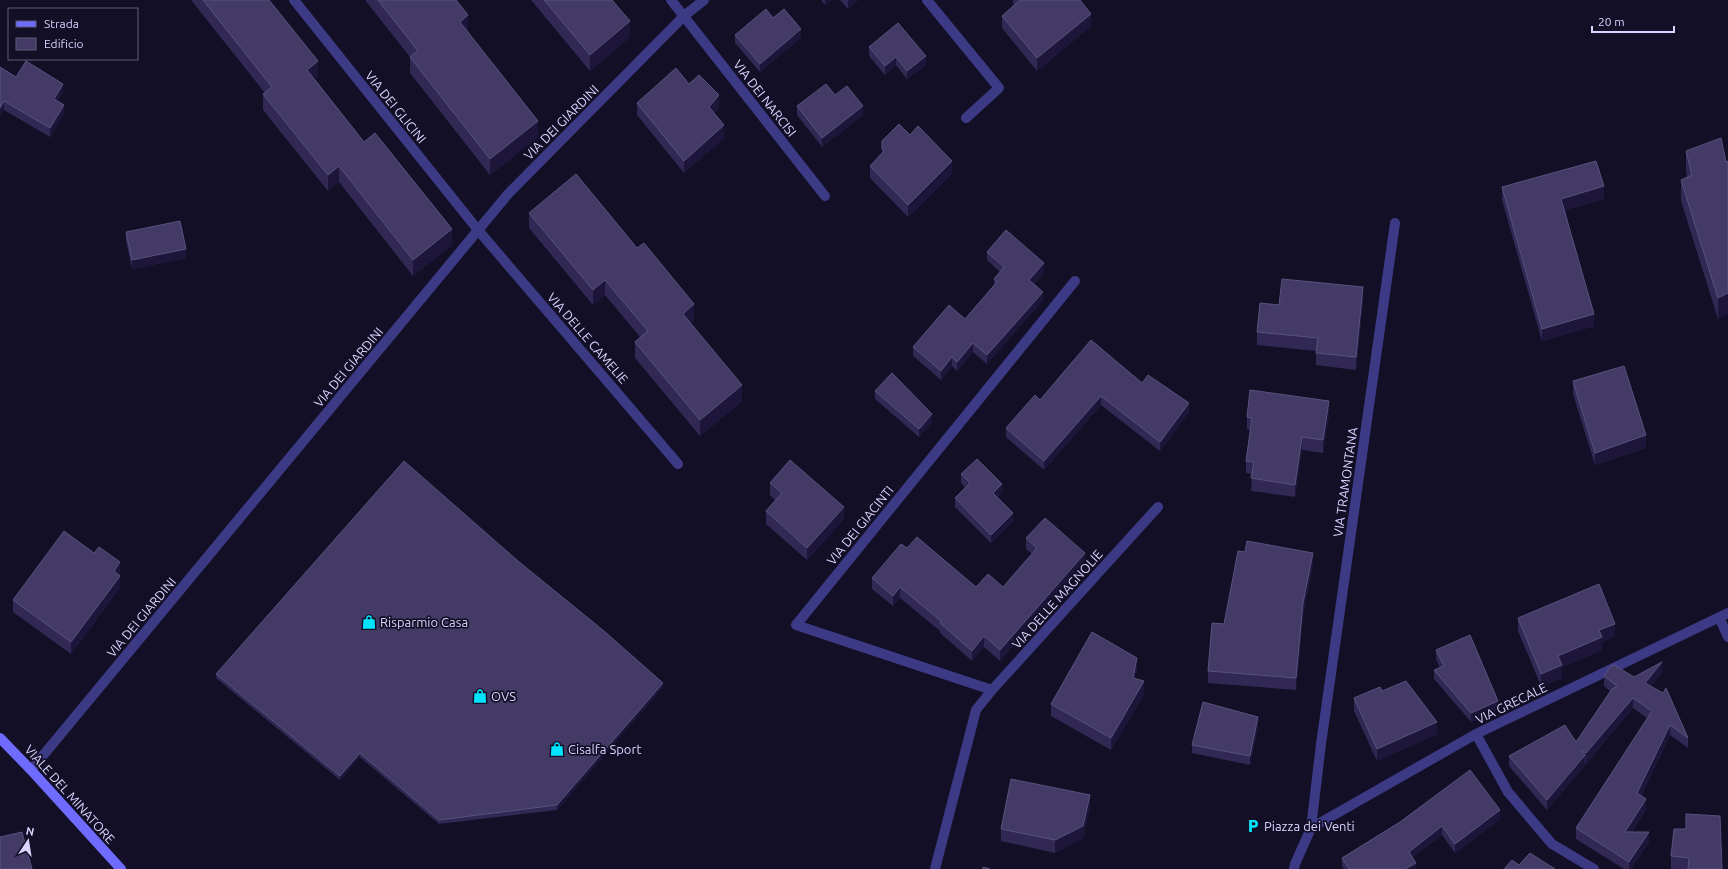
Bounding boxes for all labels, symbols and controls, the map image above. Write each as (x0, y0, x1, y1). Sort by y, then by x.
legend (8, 8, 138, 60)
scale bar (1592, 8, 1674, 34)
text: 20 m (1598, 15, 1625, 28)
text: Strada (44, 17, 79, 30)
text: Edificio (44, 37, 84, 50)
street label: VIA DEI NARCISI (731, 57, 799, 139)
street label: VIA DEI GLICINI (363, 68, 429, 146)
street label: VIA DEI GIARDINI (521, 82, 601, 162)
street label: VIA DELLE CAMELIE (545, 290, 631, 386)
street label: VIA DEI GIARDINI (311, 324, 385, 410)
street label: VIA TRAMONTANA (1330, 426, 1360, 538)
street label: VIA DEI GIACINTI (824, 483, 896, 567)
street label: VIA DELLE MAGNOLIE (1009, 547, 1105, 651)
street label: VIA DEI GIARDINI (104, 574, 178, 660)
shop icon: Risparmio Casa (361, 614, 377, 630)
place label: Risparmio Casa (380, 615, 468, 629)
street label: VIA GRECALE (1473, 680, 1549, 726)
shop icon: OVS (472, 688, 488, 704)
place label: OVS (491, 689, 516, 703)
shop icon: Cisalfa Sport (549, 741, 565, 757)
street label: VIALE DEL MINATORE (22, 742, 118, 846)
place label: Cisalfa Sport (568, 742, 642, 756)
parking icon: Piazza dei Venti (1245, 818, 1261, 834)
place label: Piazza dei Venti (1264, 819, 1355, 833)
north arrow (8, 821, 48, 861)

